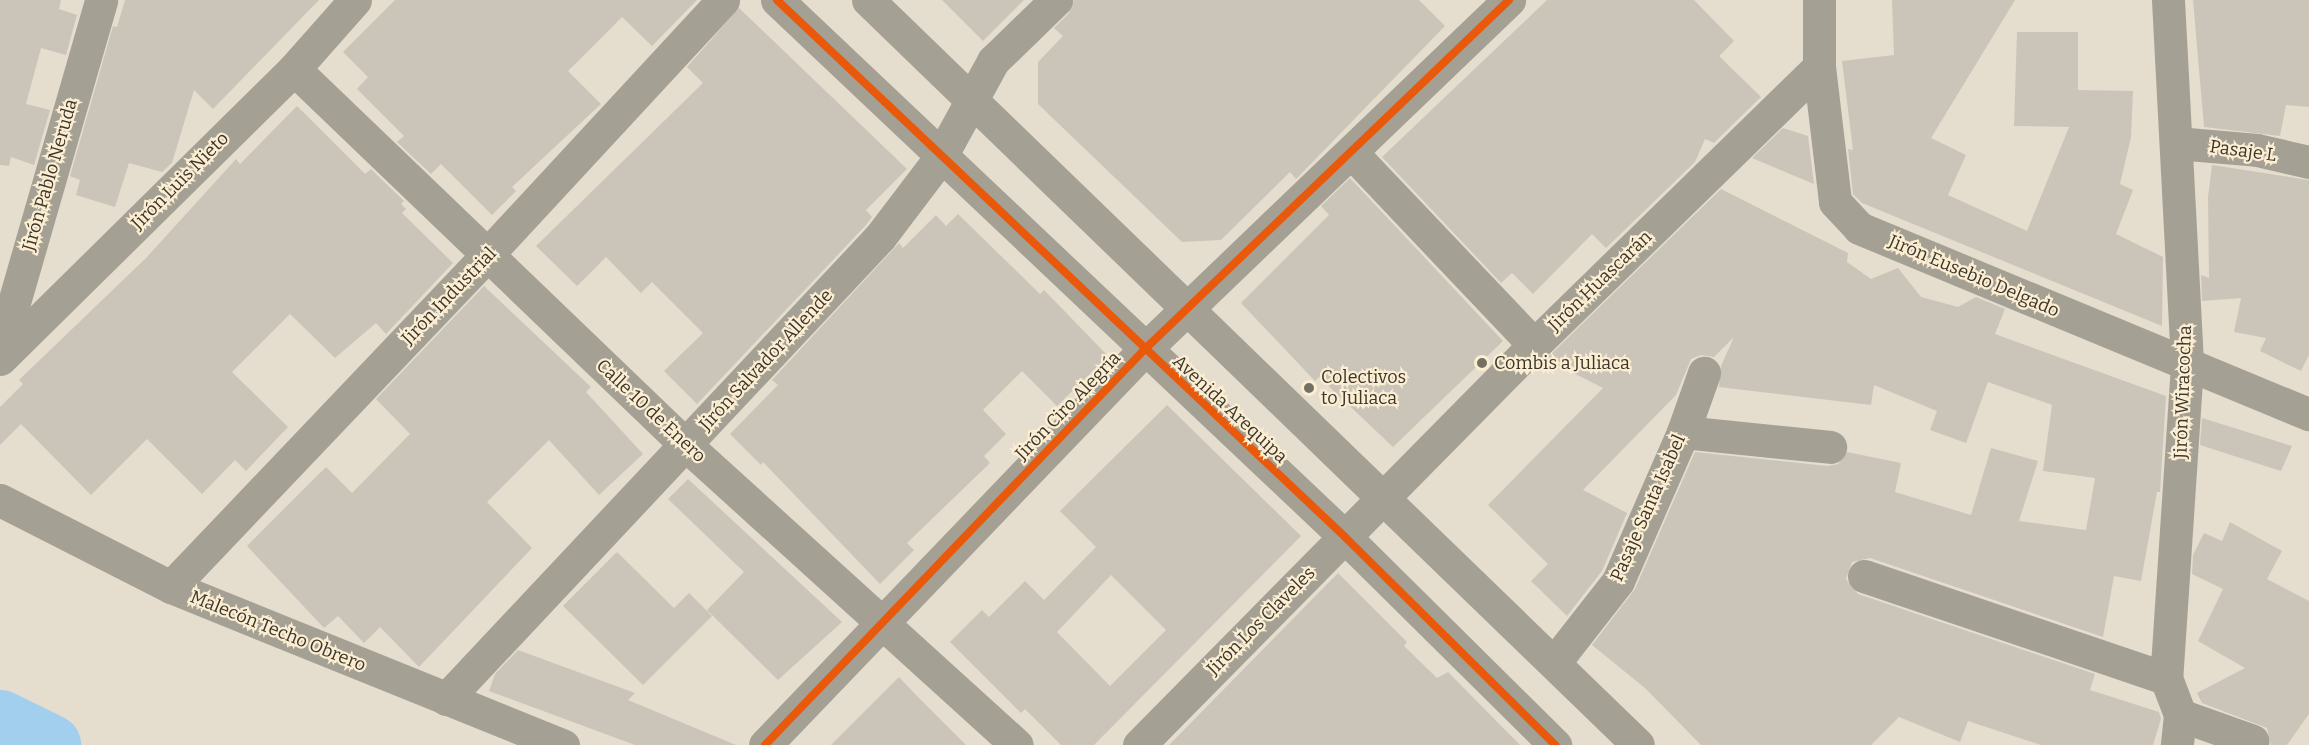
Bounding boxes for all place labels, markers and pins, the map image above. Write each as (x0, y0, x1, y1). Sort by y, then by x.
place label: Combis a Juliaca (1494, 352, 1630, 374)
marker: Combis a Juliaca (1475, 356, 1489, 370)
place label: Colectivos to Juliaca (1321, 367, 1406, 410)
marker: Colectivos to Juliaca (1302, 381, 1316, 395)

